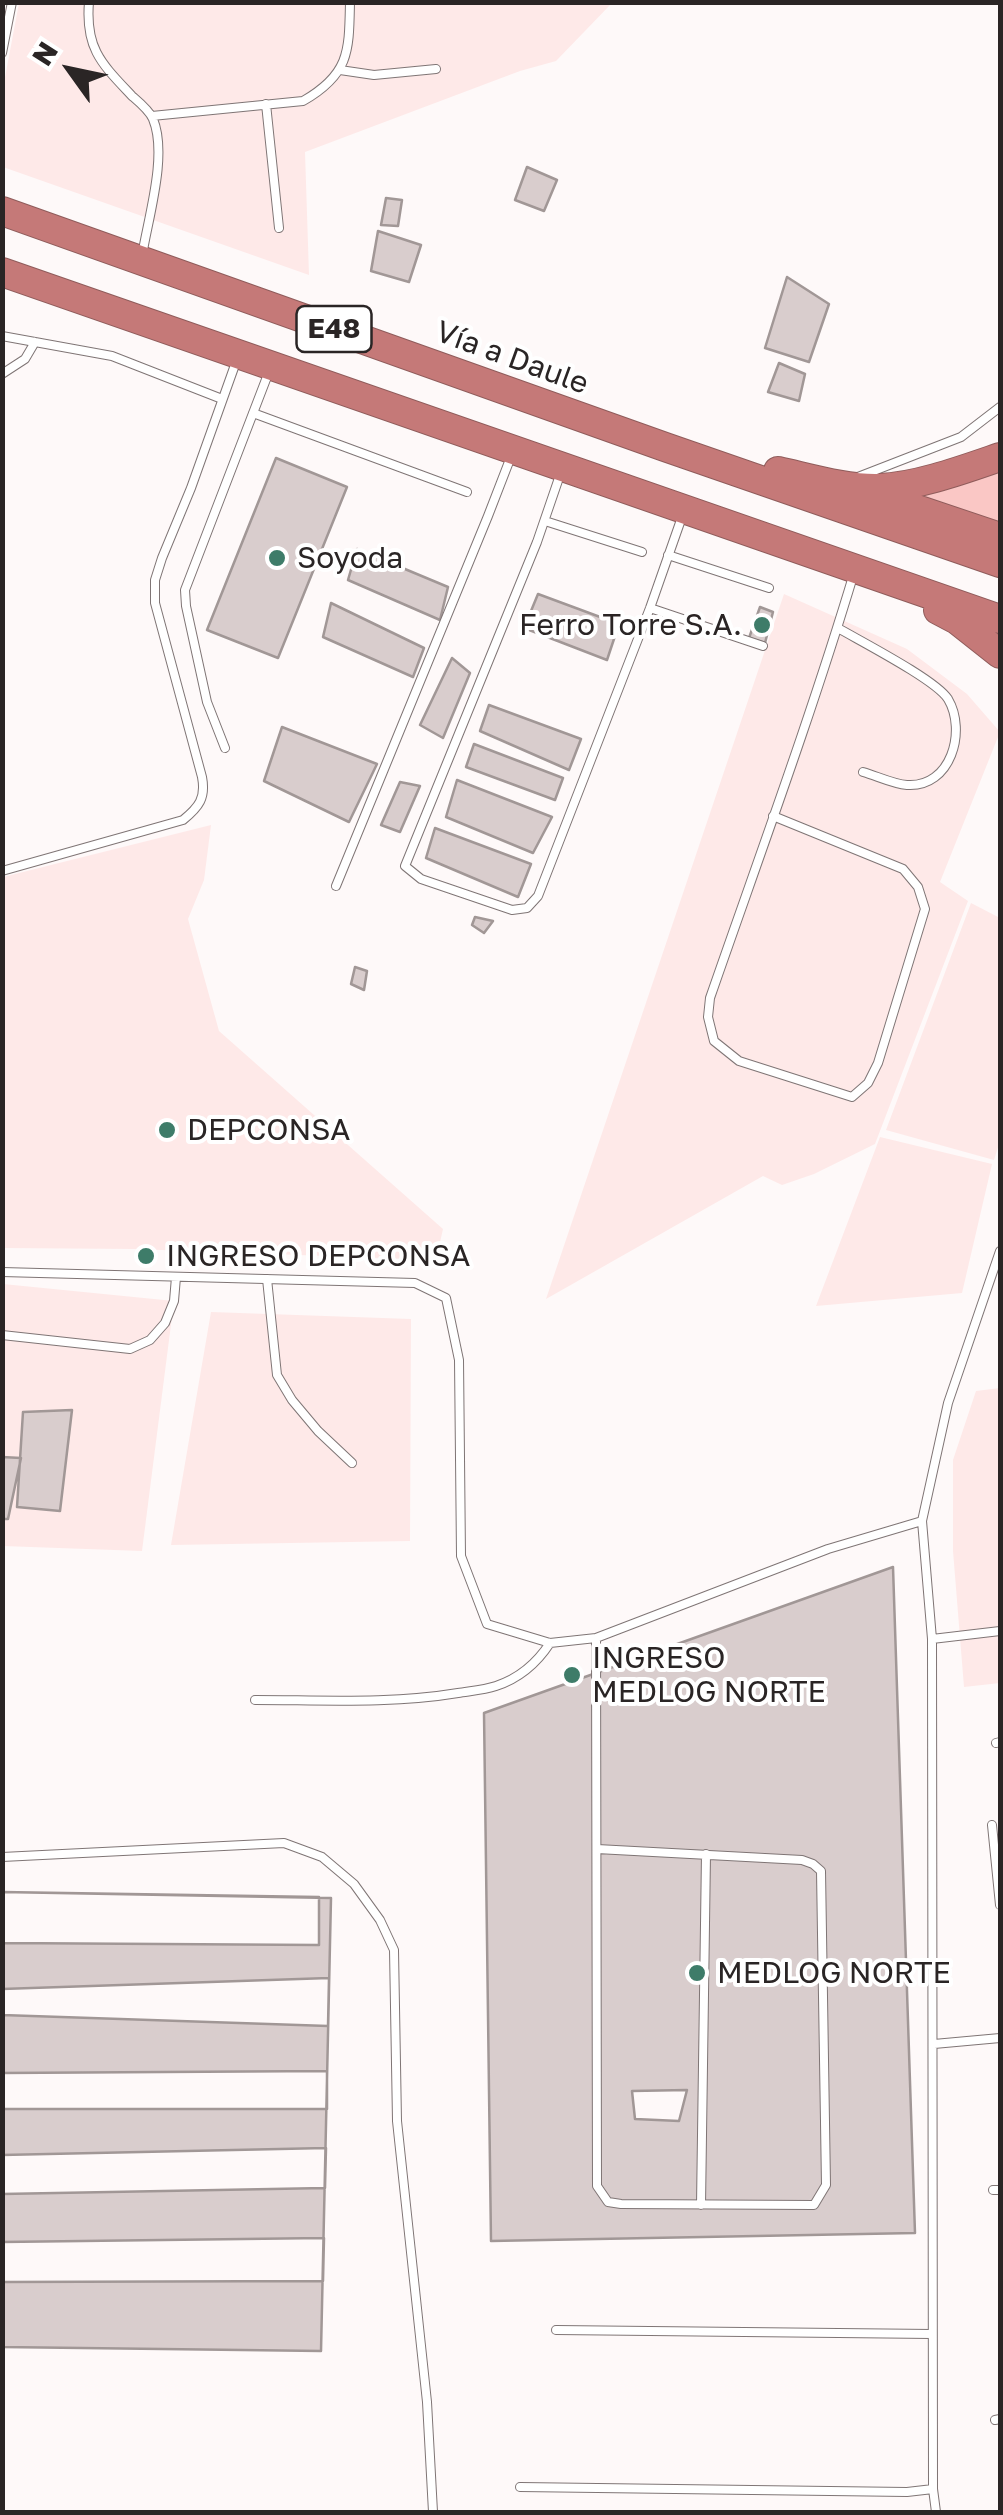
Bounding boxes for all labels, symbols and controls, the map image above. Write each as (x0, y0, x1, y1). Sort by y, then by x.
north arrow (20, 20, 120, 120)
text: N (25, 35, 64, 71)
road number: E48 (296, 306, 372, 352)
street label: Vía a Daule (431, 314, 593, 402)
place label: Soyoda (297, 540, 403, 576)
marker: Soyoda (266, 547, 288, 569)
place label: Ferro Torre S.A. (519, 607, 742, 643)
marker: Ferro Torre S.A. (751, 614, 773, 636)
place label: DEPCONSA (187, 1112, 350, 1148)
marker: DEPCONSA (156, 1119, 178, 1141)
place label: INGRESO DEPCONSA (166, 1238, 470, 1274)
marker: INGRESO DEPCONSA (135, 1245, 157, 1267)
place label: INGRESO MEDLOG NORTE (592, 1640, 826, 1710)
marker: INGRESO MEDLOG NORTE (561, 1664, 583, 1686)
place label: MEDLOG NORTE (717, 1955, 951, 1991)
marker: MEDLOG NORTE (686, 1962, 708, 1984)

